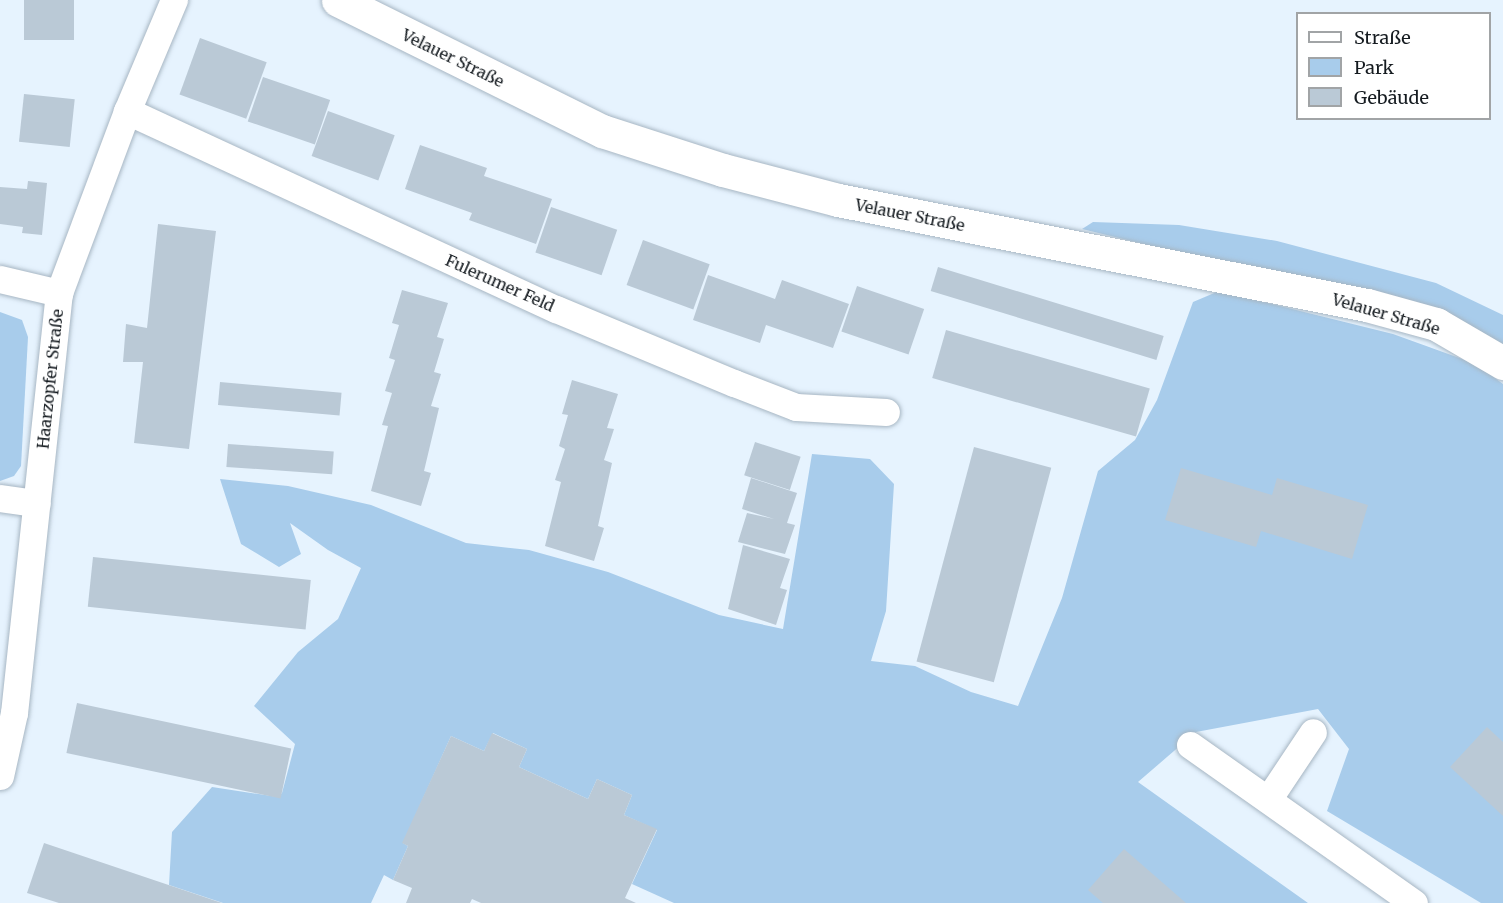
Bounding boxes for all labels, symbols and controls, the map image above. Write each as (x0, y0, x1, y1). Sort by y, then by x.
legend (1296, 12, 1491, 120)
street label: Velauer Straße (399, 25, 507, 91)
text: Straße (1354, 26, 1411, 49)
text: Park (1354, 56, 1394, 79)
text: Gebäude (1354, 86, 1429, 109)
street label: Velauer Straße (854, 195, 966, 235)
street label: Fulerumer Feld (443, 250, 557, 316)
street label: Velauer Straße (1330, 289, 1442, 339)
street label: Haarzopfer Straße (33, 308, 67, 450)

